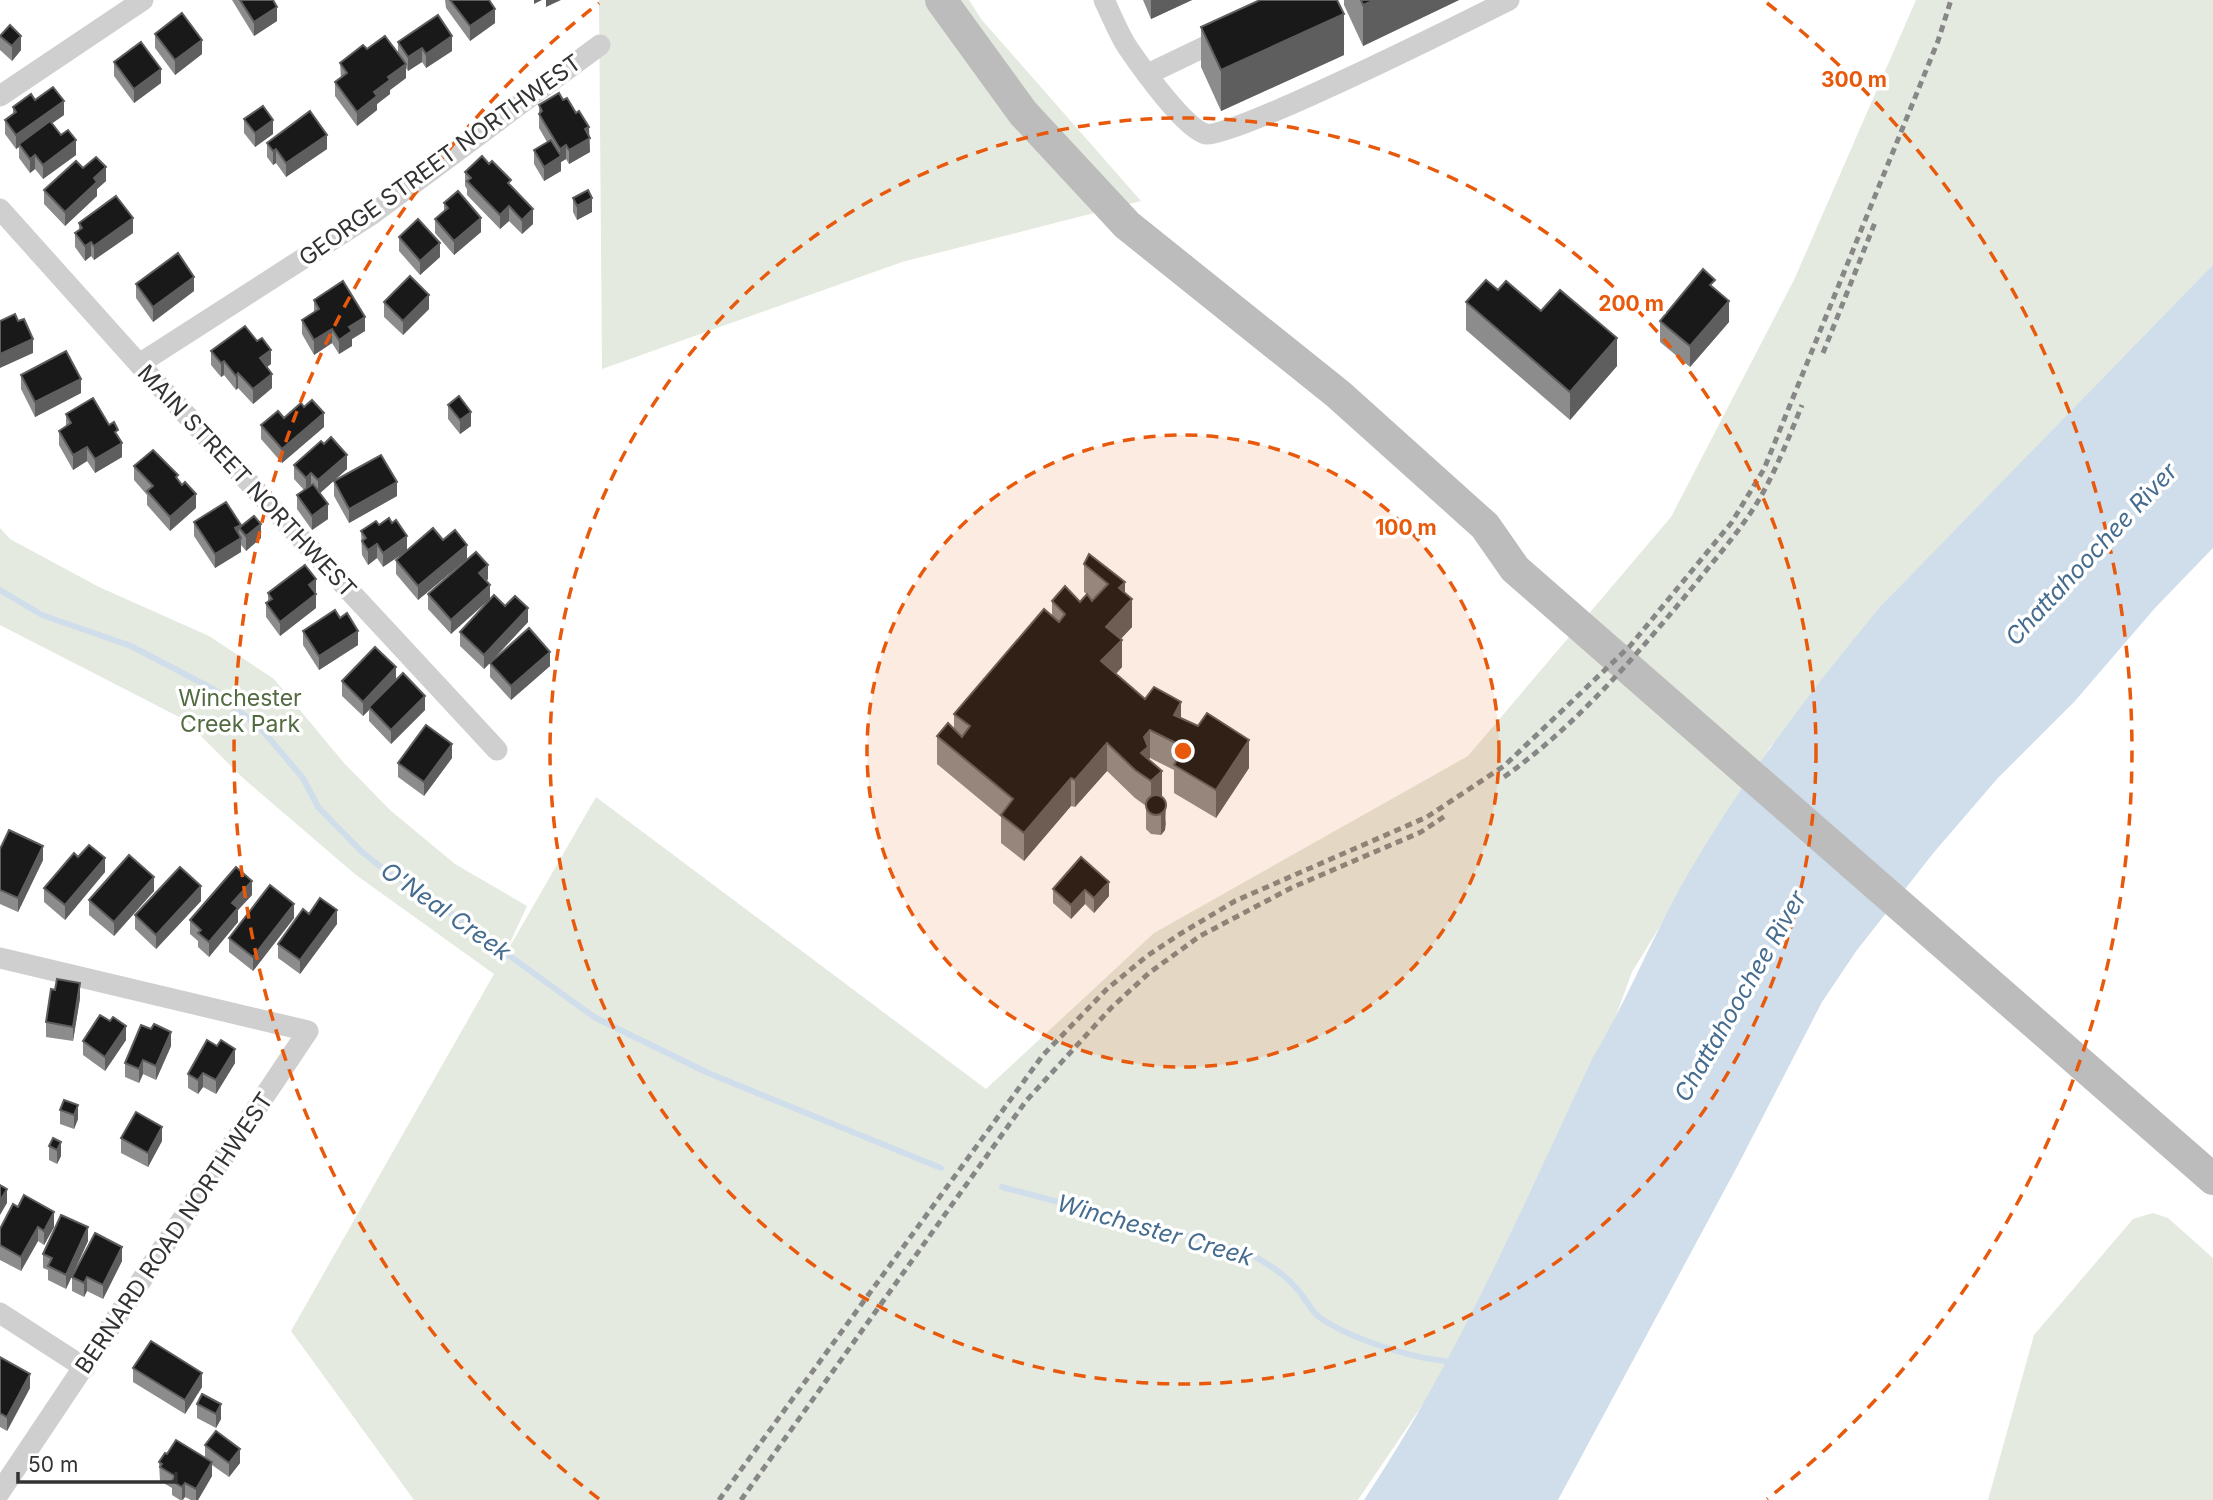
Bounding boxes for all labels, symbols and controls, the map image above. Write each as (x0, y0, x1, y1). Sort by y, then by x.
street label: GEORGE STREET NORTHWEST (293, 48, 587, 272)
text: 300 m (1821, 67, 1887, 92)
text: 200 m (1598, 291, 1664, 316)
street label: MAIN STREET NORTHWEST (132, 359, 362, 603)
water label: Chattahoochee River (1999, 456, 2184, 651)
text: 100 m (1375, 515, 1437, 540)
park label: Winchester Creek Park (178, 684, 302, 738)
centre of rings (1171, 739, 1195, 763)
water label: O'Neal Creek (376, 856, 517, 967)
water label: Chattahoochee River (1668, 885, 1813, 1107)
street label: BERNARD ROAD NORTHWEST (69, 1087, 279, 1379)
water label: Winchester Creek (1054, 1188, 1257, 1272)
scale bar (18, 1440, 175, 1484)
text: 50 m (28, 1452, 78, 1477)

